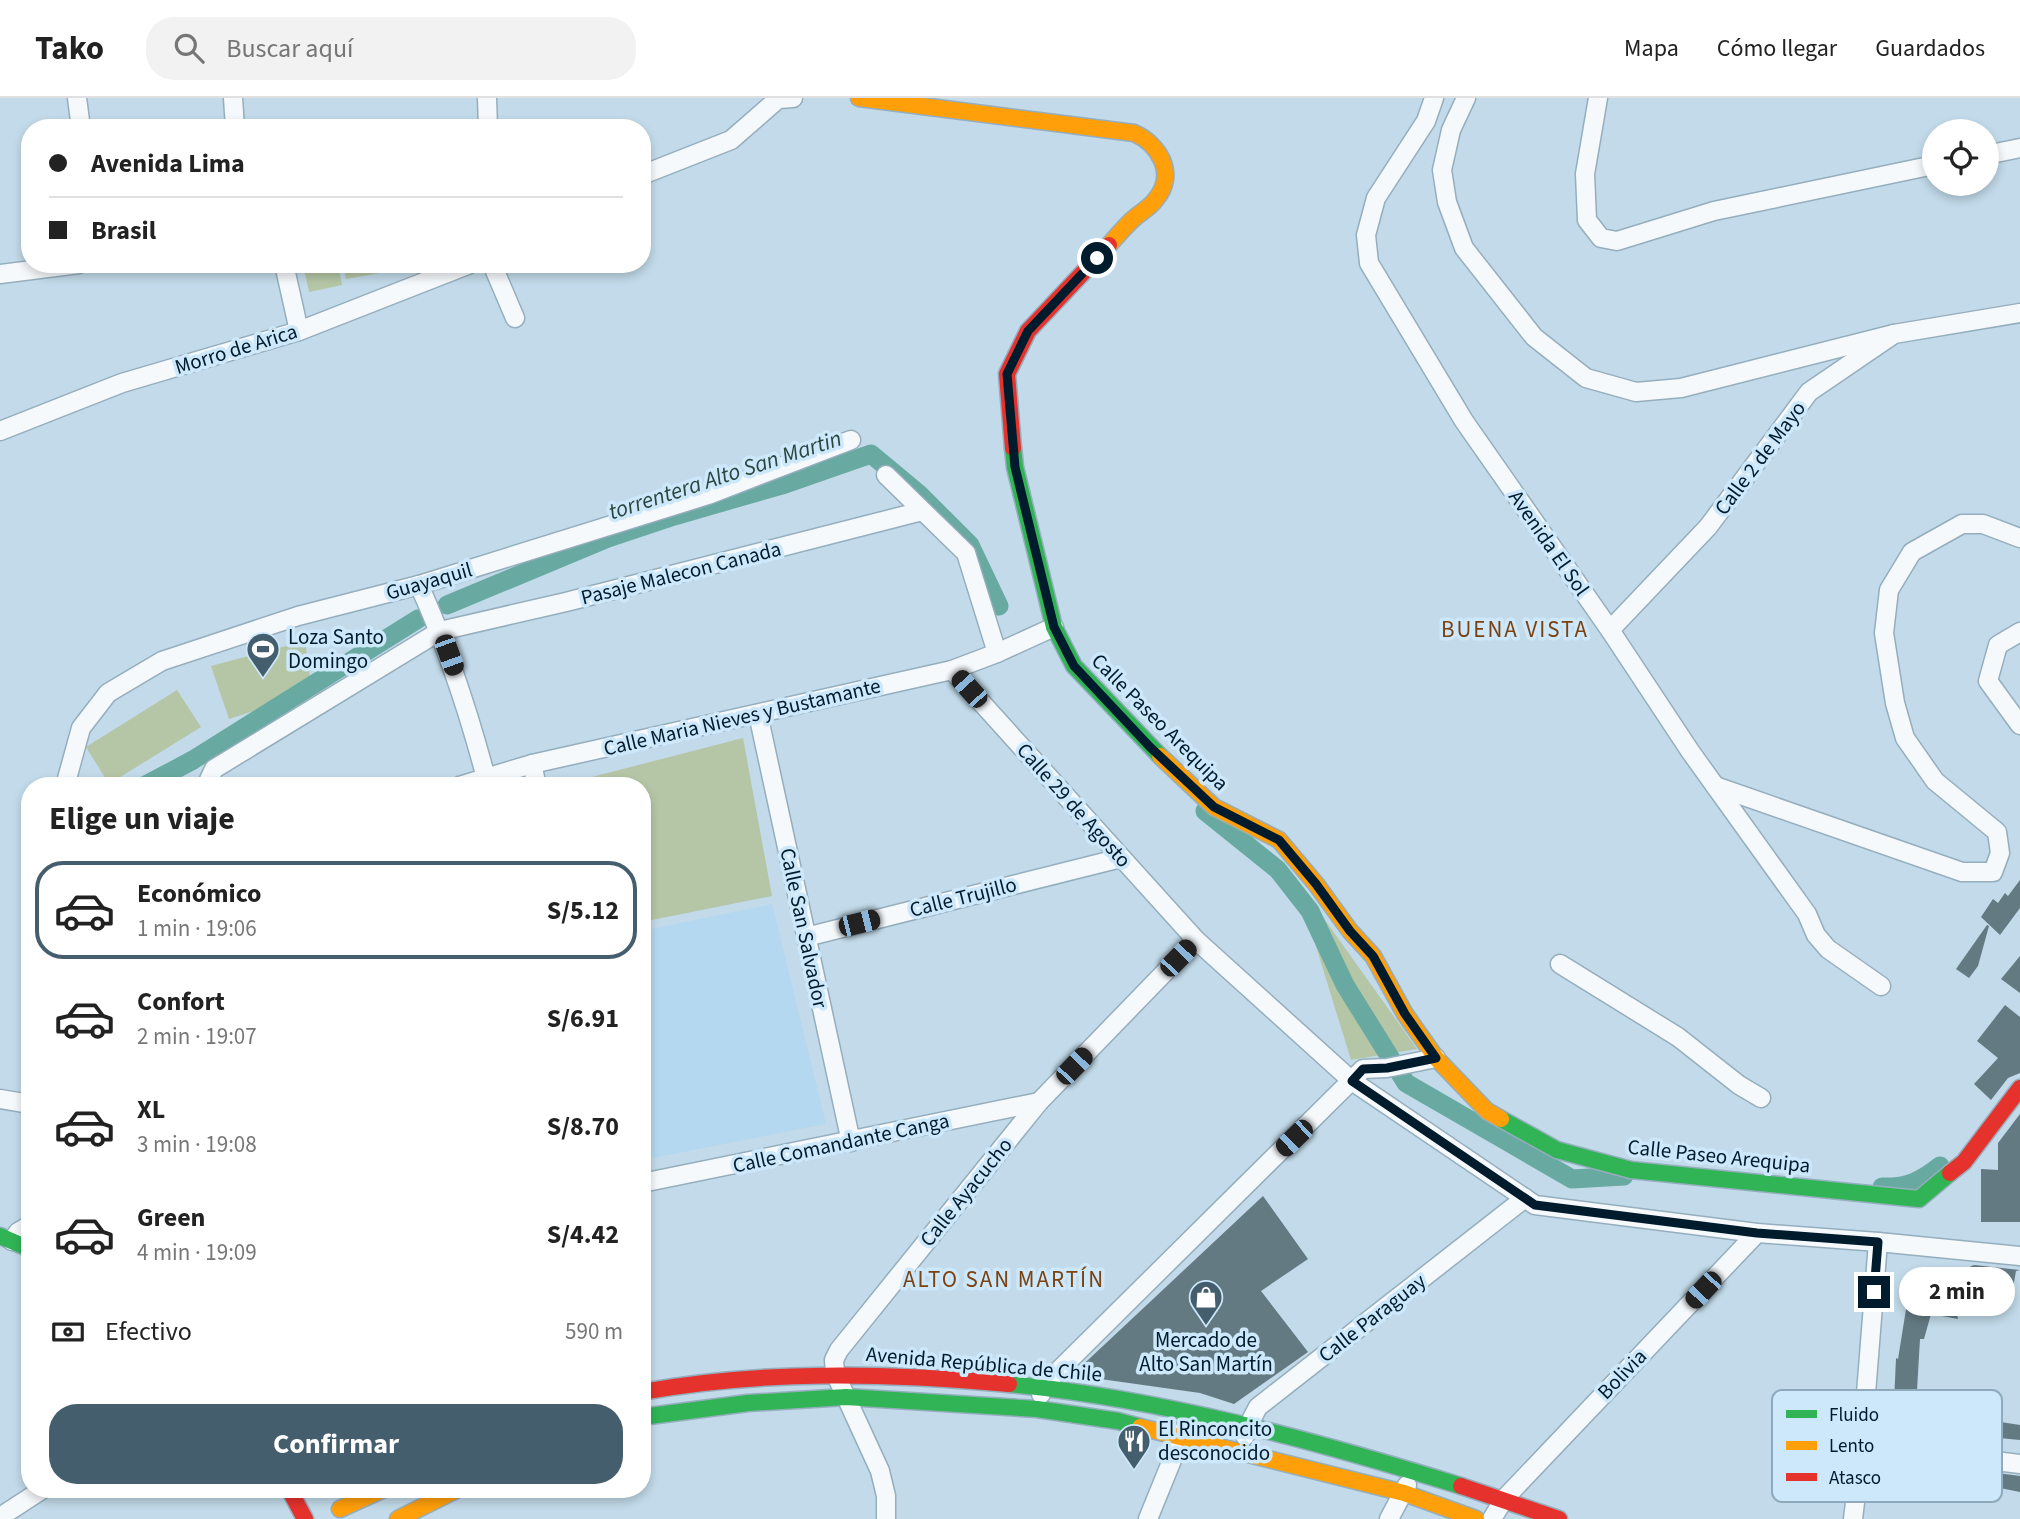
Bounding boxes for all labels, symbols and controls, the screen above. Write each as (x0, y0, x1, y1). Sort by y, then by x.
search box (146, 17, 636, 80)
text: Tako (35, 25, 104, 72)
icon: search (170, 29, 208, 67)
text: Buscar aquí (226, 30, 353, 67)
text: Mapa (1624, 31, 1679, 66)
text: Cómo llegar (1717, 31, 1837, 66)
text: Guardados (1875, 31, 1985, 66)
map controls (1922, 119, 1999, 196)
button: locate (1922, 119, 1999, 196)
text: Avenida Lima (91, 145, 245, 182)
text: Brasil (91, 212, 156, 249)
route start (1081, 242, 1113, 274)
street label: Morro de Arica (171, 316, 301, 382)
street label: Calle 2 de Mayo (1707, 395, 1813, 521)
water label: torrentera Alto San Martin (604, 422, 846, 528)
street label: Avenida El Sol (1501, 484, 1597, 602)
street label: Pasaje Malecon Canada (578, 534, 784, 612)
street label: Guayaquil (382, 554, 476, 608)
district label: BUENA VISTA (1441, 613, 1589, 646)
place label: Loza Santo Domingo (288, 622, 384, 676)
sports icon: Loza Santo Domingo (244, 630, 282, 679)
car (432, 632, 467, 678)
street label: Calle Paseo Arequipa (1085, 647, 1235, 797)
car (948, 666, 991, 712)
street label: Calle Maria Nieves y Bustamante (601, 670, 883, 764)
street label: Calle 29 de Agosto (1010, 736, 1138, 874)
text: Elige un viaje (49, 796, 235, 842)
street label: Calle San Salvador (772, 845, 836, 1011)
street label: Calle Trujillo (906, 869, 1020, 925)
text: Económico (137, 875, 262, 912)
icon: car (53, 879, 116, 942)
text: S/5.12 (547, 892, 619, 929)
car (837, 908, 882, 938)
text: 1 min · 19:06 (137, 912, 257, 945)
car (1156, 936, 1201, 980)
text: Confort (137, 983, 225, 1020)
icon: car (53, 987, 116, 1050)
text: S/6.91 (547, 1000, 619, 1037)
text: 2 min · 19:07 (137, 1020, 257, 1053)
car (1052, 1044, 1097, 1088)
text: XL (137, 1091, 165, 1128)
icon: car (53, 1095, 116, 1158)
street label: Calle Comandante Canga (730, 1105, 952, 1181)
text: S/8.70 (547, 1108, 619, 1145)
car (1272, 1116, 1317, 1160)
text: 3 min · 19:08 (137, 1128, 257, 1161)
street label: Calle Ayacucho (913, 1131, 1019, 1253)
street label: Calle Paseo Arequipa (1626, 1131, 1812, 1181)
text: Green (137, 1199, 205, 1236)
icon: car (53, 1203, 116, 1266)
text: S/4.42 (547, 1216, 619, 1253)
text: 4 min · 19:09 (137, 1236, 257, 1269)
district label: ALTO SAN MARTÍN (903, 1263, 1105, 1296)
street label: Calle Paraguay (1312, 1266, 1432, 1370)
car (1681, 1267, 1726, 1313)
callout: 2 min (1898, 1268, 2014, 1316)
text: 2 min (1929, 1275, 1985, 1308)
route end (1858, 1276, 1890, 1308)
shop icon: Mercado de Alto San Martín (1187, 1278, 1225, 1327)
icon: cash (49, 1313, 87, 1351)
text: Efectivo (105, 1313, 192, 1350)
text: 590 m (565, 1315, 623, 1348)
place label: Mercado de Alto San Martín (1139, 1325, 1273, 1379)
street label: Avenida República de Chile (865, 1339, 1103, 1389)
street label: Bolivia (1590, 1342, 1654, 1406)
legend (1772, 1390, 2002, 1502)
text: Fluido (1829, 1402, 1879, 1429)
button: Confirmar (49, 1404, 623, 1484)
place label: El Rinconcito desconocido (1158, 1414, 1272, 1468)
restaurant icon: El Rinconcito desconocido (1115, 1422, 1153, 1471)
text: Lento (1829, 1433, 1874, 1460)
text: Atasco (1829, 1465, 1881, 1492)

